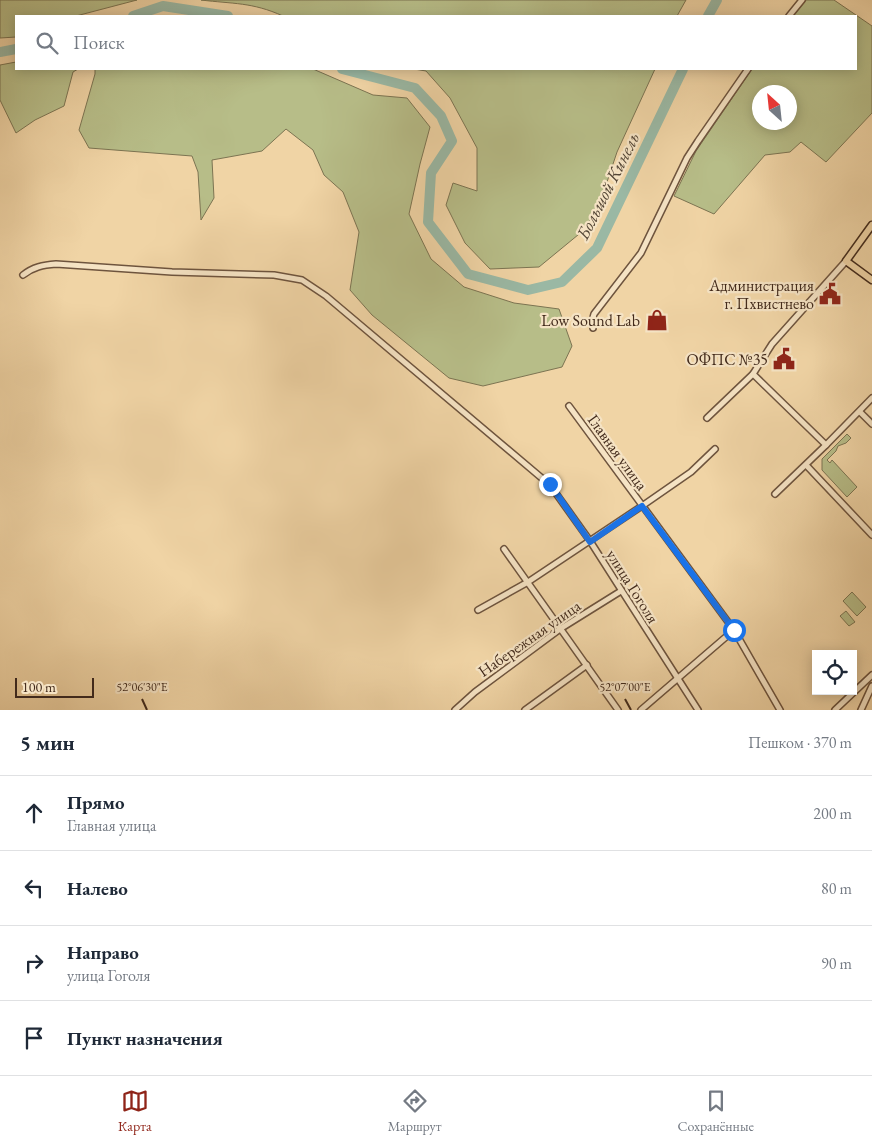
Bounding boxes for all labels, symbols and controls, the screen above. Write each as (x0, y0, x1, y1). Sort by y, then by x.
search box (15, 15, 857, 70)
icon: search (33, 29, 61, 57)
text: Поиск (73, 30, 125, 55)
north arrow (752, 85, 797, 130)
water label: Большой Кинель (570, 128, 644, 244)
place label: Администрация г. Пхвистнево (708, 275, 814, 314)
public building icon: Администрация г. Пхвистнево (817, 281, 843, 307)
shop icon: Low Sound Lab (644, 307, 670, 333)
place label: Low Sound Lab (541, 310, 640, 331)
public building icon: ОФПС №35 (771, 346, 797, 372)
place label: ОФПС №35 (687, 349, 768, 370)
street label: Главная улица (583, 410, 653, 495)
route end (539, 473, 562, 496)
street label: улица Гоголя (602, 545, 664, 627)
street label: Набережная улица (474, 595, 585, 682)
route start (723, 619, 746, 642)
map controls (812, 650, 857, 695)
button: locate (812, 650, 857, 695)
scale bar (15, 675, 94, 698)
text: 100 m (22, 678, 56, 696)
text: 52°06'30"E (116, 679, 168, 695)
text: 52°07'00"E (599, 679, 651, 695)
text: 5 мин (20, 729, 75, 756)
text: Пешком · 370 m (748, 732, 852, 753)
text: Прямо (67, 790, 125, 815)
icon: ahead (20, 799, 48, 827)
text: 200 m (813, 803, 852, 824)
text: Главная улица (67, 815, 156, 836)
icon: left (20, 874, 48, 902)
text: Налево (67, 876, 128, 901)
text: 80 m (821, 878, 852, 899)
text: Направо (67, 940, 139, 965)
icon: right (20, 949, 48, 977)
text: 90 m (821, 953, 852, 974)
text: улица Гоголя (67, 965, 150, 986)
icon: arrive (20, 1024, 48, 1052)
text: Пункт назначения (67, 1026, 223, 1051)
tab: Карта (118, 1087, 152, 1135)
tab: Маршрут (388, 1087, 441, 1135)
tab: Сохранённые (678, 1087, 754, 1135)

